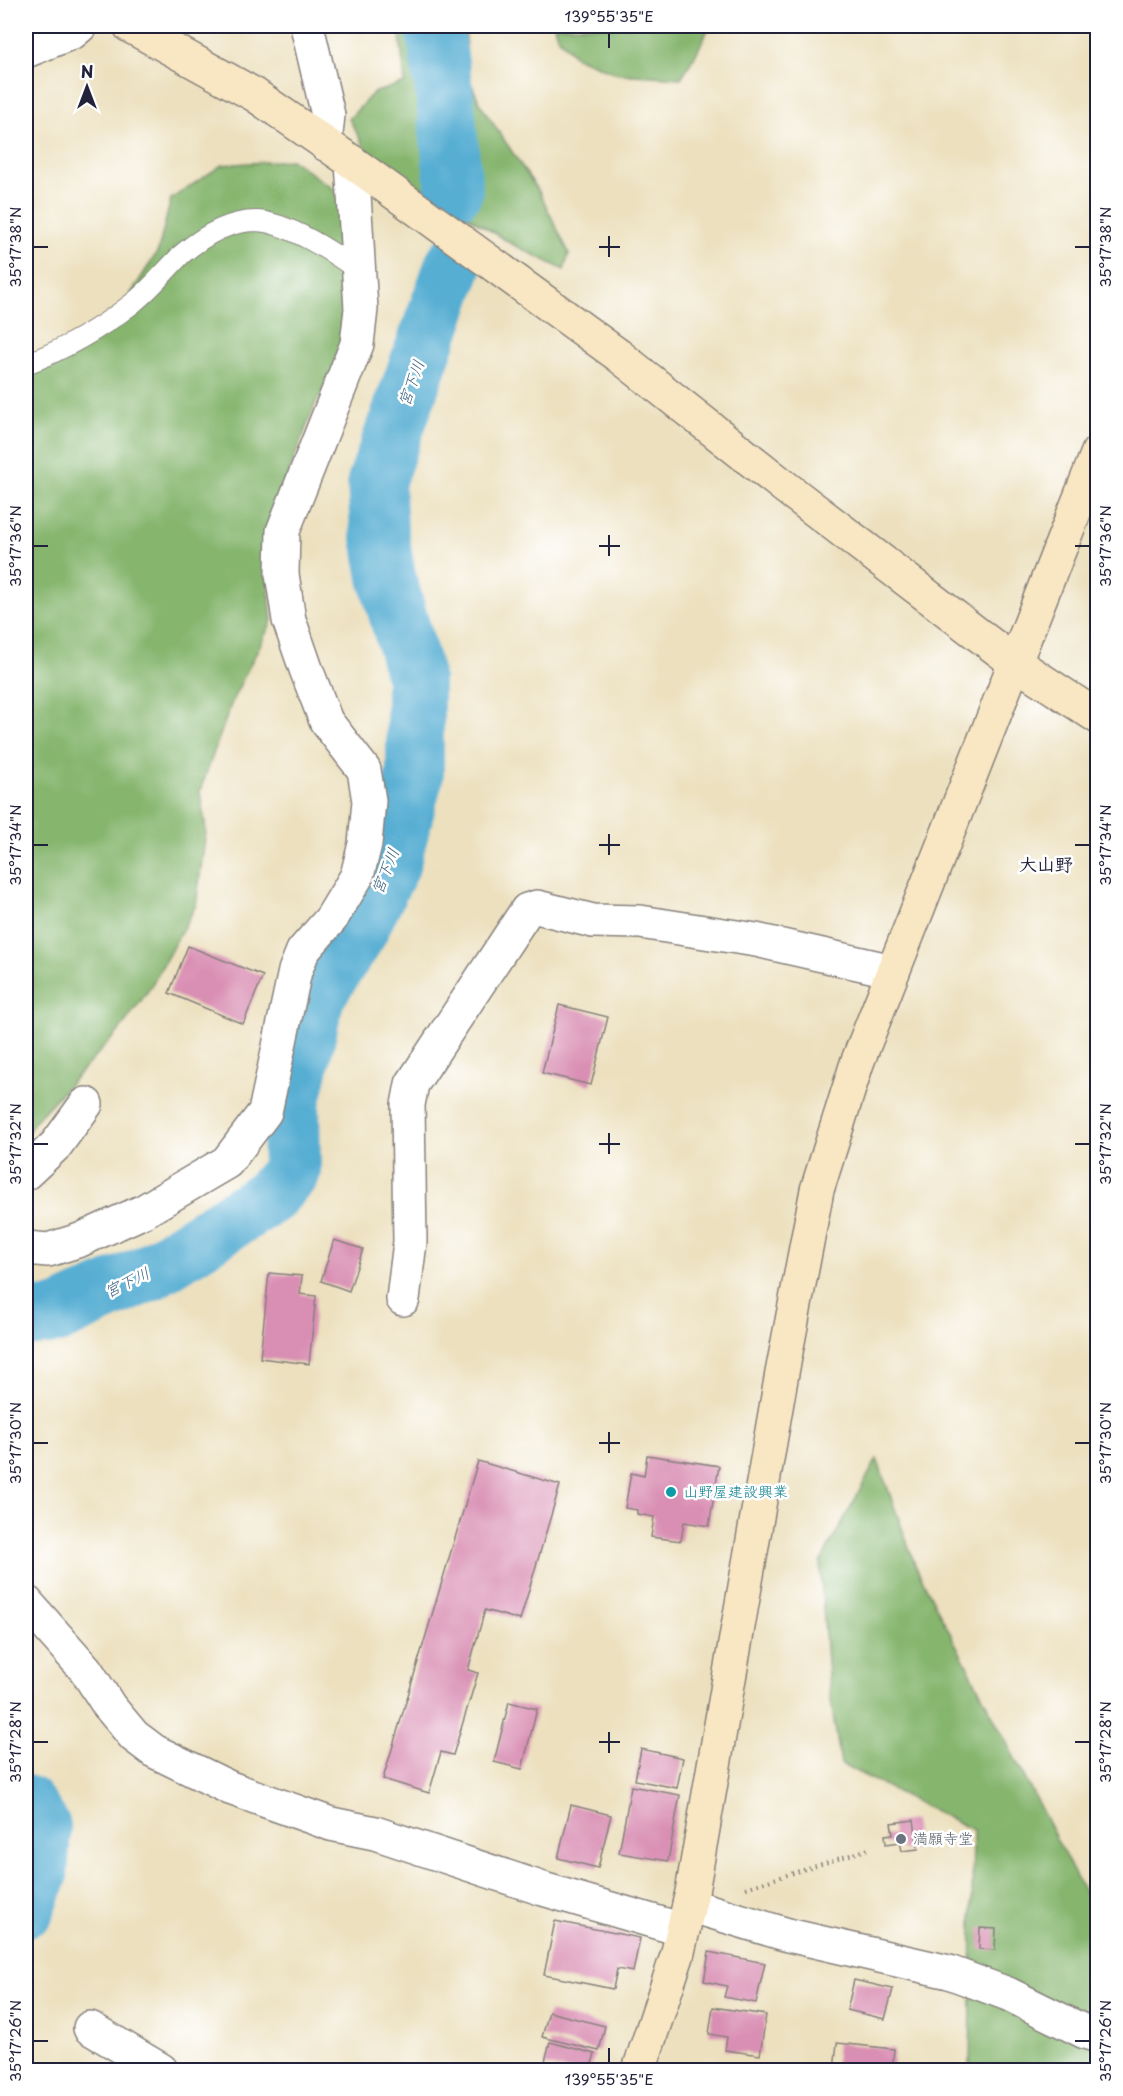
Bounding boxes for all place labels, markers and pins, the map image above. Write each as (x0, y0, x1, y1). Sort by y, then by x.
place label: 山野屋建設興業 (683, 1479, 788, 1502)
marker: 山野屋建設興業 (664, 1485, 678, 1499)
place label: 満願寺堂 (913, 1826, 973, 1849)
marker: 満願寺堂 (894, 1832, 908, 1846)

